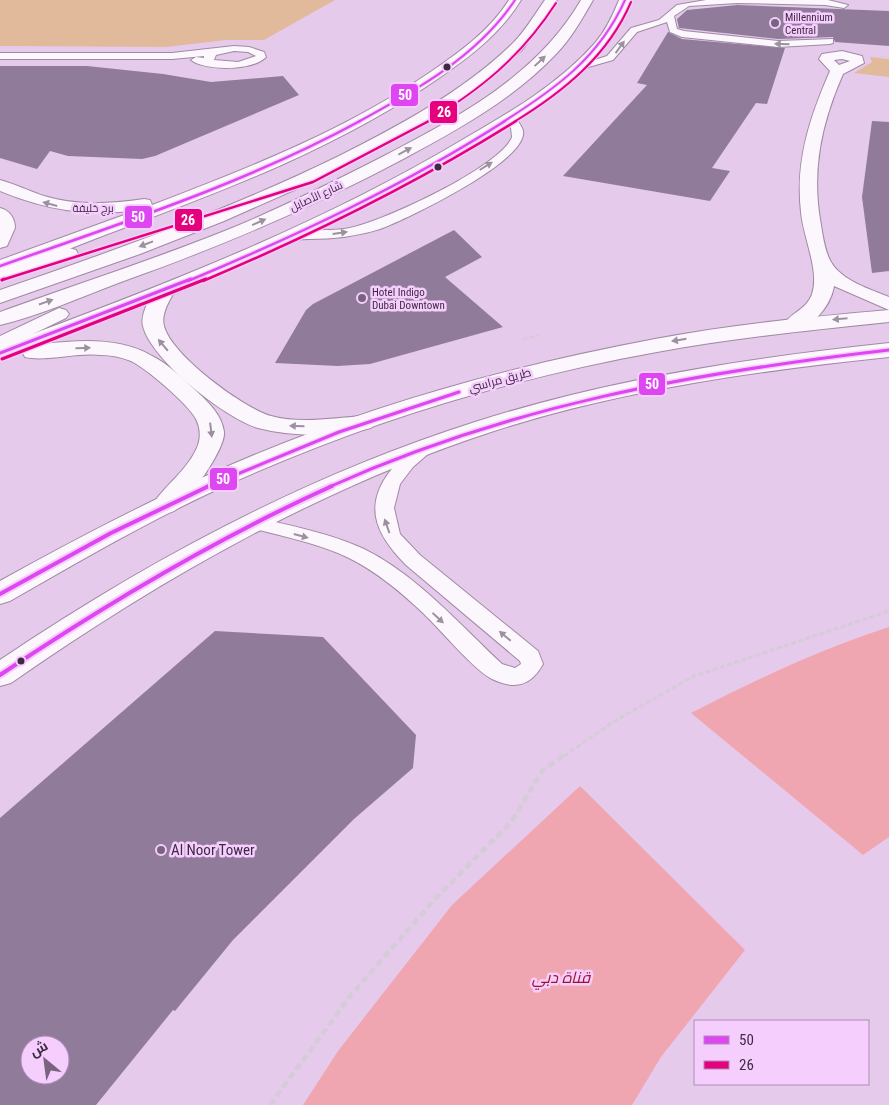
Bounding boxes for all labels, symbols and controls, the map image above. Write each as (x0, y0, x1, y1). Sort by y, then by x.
place label: Millennium Central (785, 11, 833, 37)
marker: Millennium Central (769, 17, 781, 29)
one-way arrow (773, 39, 789, 47)
one-way arrow (615, 40, 625, 53)
one-way arrow (534, 55, 546, 67)
unlabelled marker (442, 62, 452, 72)
line badge: 50 (390, 83, 419, 107)
text: 50 (398, 87, 412, 103)
line badge: 26 (429, 100, 458, 124)
text: 26 (437, 104, 451, 120)
one-way arrow (398, 147, 413, 155)
unlabelled marker (433, 162, 443, 172)
one-way arrow (480, 162, 493, 171)
street label: شارع الأصايل (288, 179, 345, 215)
one-way arrow (42, 200, 58, 208)
street label: برج خليفة (72, 202, 114, 216)
line badge: 50 (124, 205, 153, 229)
line badge: 26 (174, 208, 203, 232)
text: 50 (131, 209, 145, 225)
text: 26 (181, 212, 195, 228)
one-way arrow (252, 218, 266, 226)
one-way arrow (332, 229, 348, 237)
one-way arrow (138, 241, 153, 248)
place label: Hotel Indigo Dubai Downtown (372, 286, 445, 312)
marker: Hotel Indigo Dubai Downtown (356, 292, 368, 304)
one-way arrow (39, 298, 54, 306)
one-way arrow (832, 316, 848, 324)
one-way arrow (671, 337, 687, 345)
one-way arrow (157, 338, 168, 351)
one-way arrow (75, 344, 91, 352)
street label: طريق مراسي (467, 365, 534, 398)
line badge: 50 (638, 372, 666, 396)
text: 50 (645, 376, 659, 392)
one-way arrow (289, 422, 305, 430)
one-way arrow (207, 423, 215, 439)
line badge: 50 (209, 467, 238, 491)
text: 50 (216, 471, 230, 487)
one-way arrow (383, 518, 391, 533)
one-way arrow (293, 532, 308, 540)
one-way arrow (431, 612, 443, 624)
one-way arrow (499, 630, 512, 641)
unlabelled marker (16, 656, 26, 666)
place label: Al Noor Tower (171, 841, 255, 859)
marker: Al Noor Tower (155, 844, 167, 856)
water label: قناة دبي (532, 968, 591, 990)
legend (694, 1020, 869, 1085)
text: 50 (739, 1031, 754, 1049)
north arrow (20, 1035, 70, 1085)
text: ش (27, 1037, 51, 1061)
text: 26 (739, 1056, 754, 1074)

